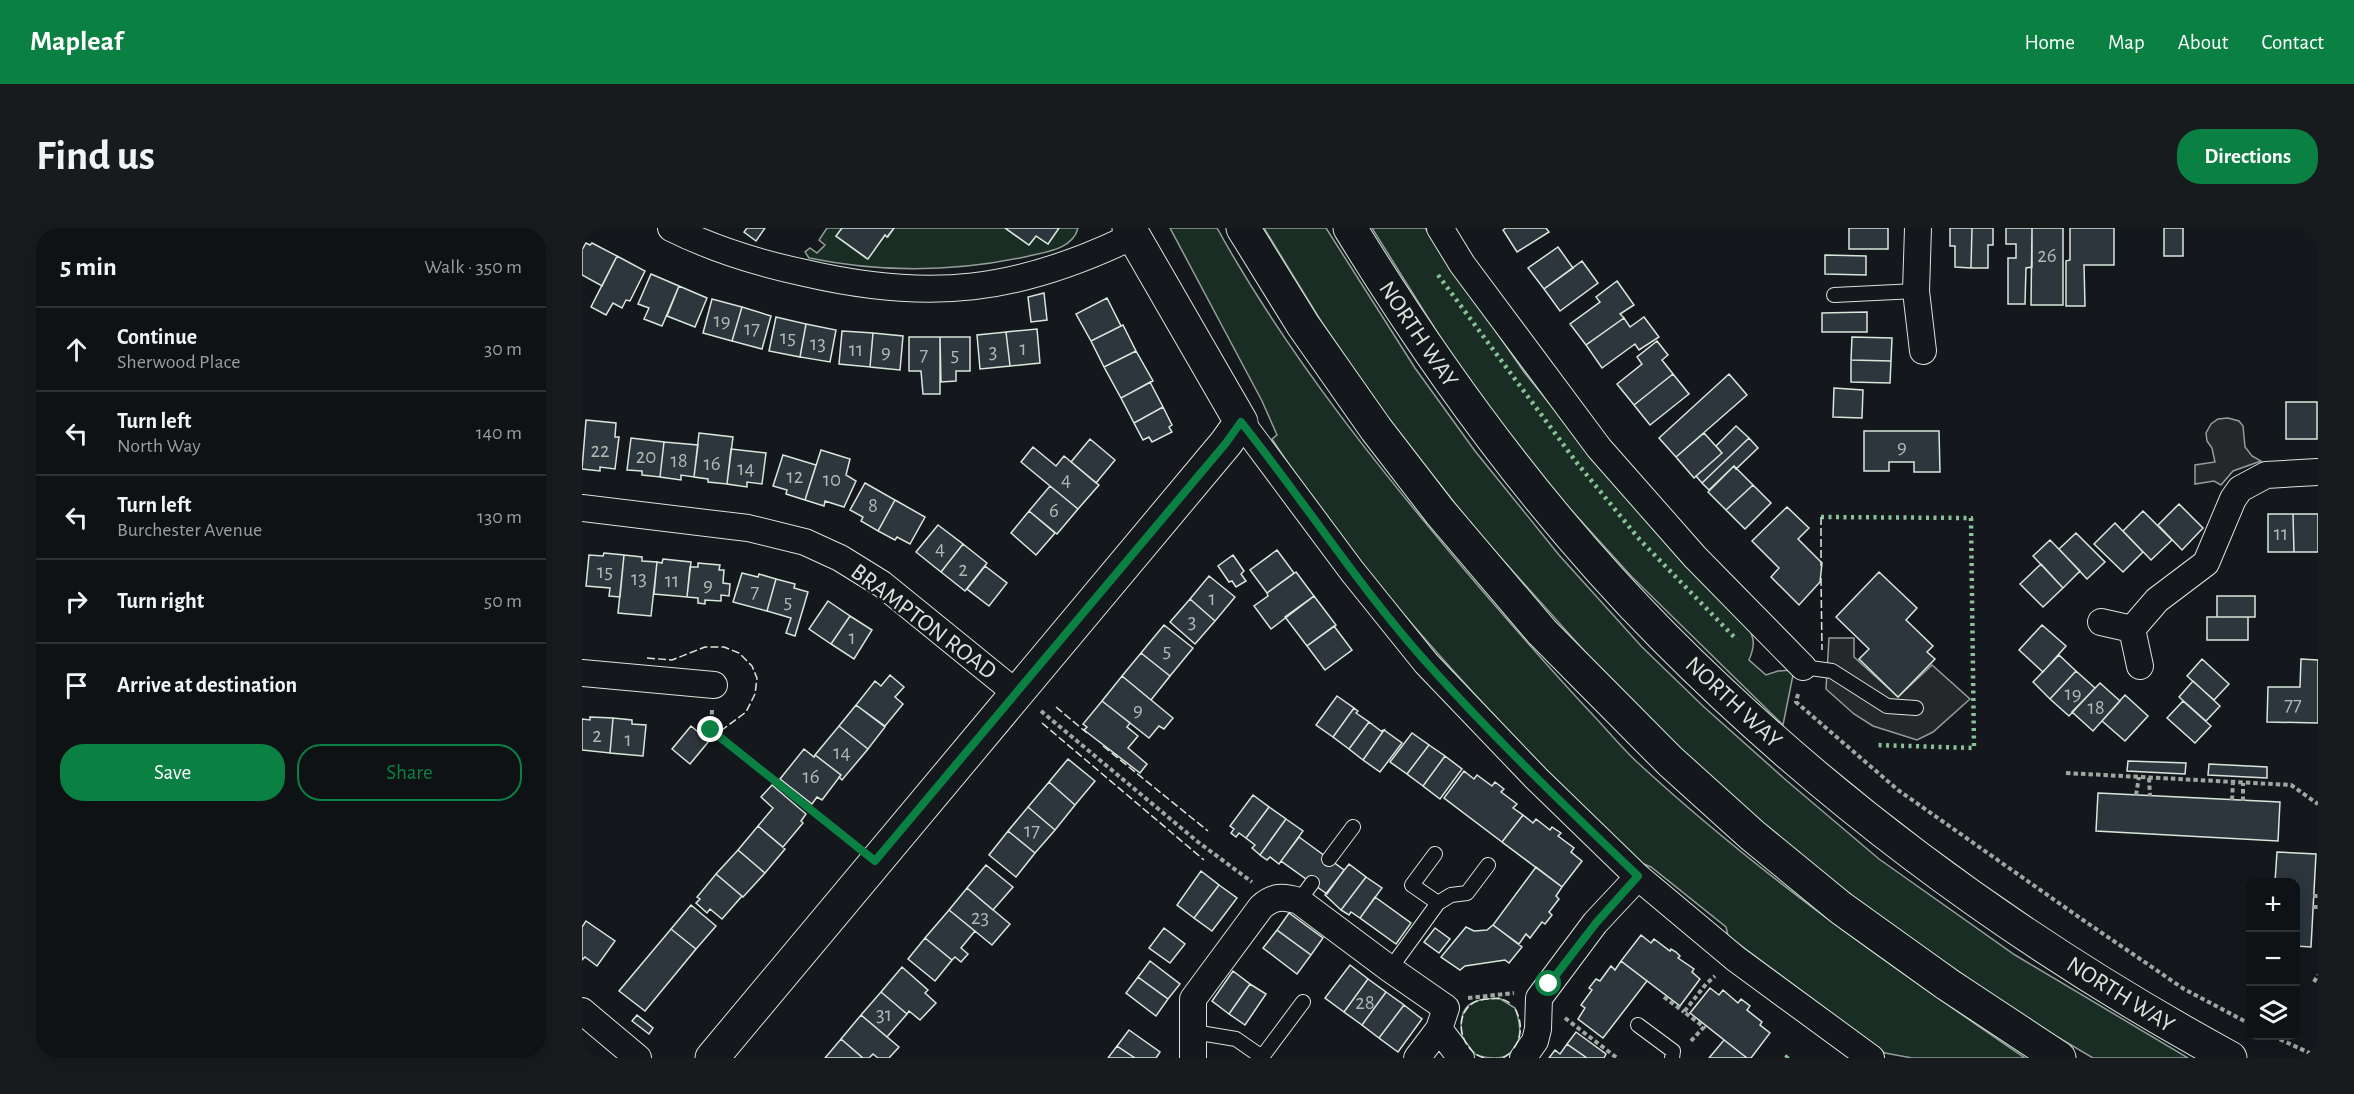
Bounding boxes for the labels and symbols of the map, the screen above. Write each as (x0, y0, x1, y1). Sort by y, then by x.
house number: 26 (2037, 245, 2057, 266)
street label: NORTH WAY (1374, 277, 1462, 392)
house number: 19 (713, 310, 731, 331)
house number: 17 (744, 318, 760, 339)
house number: 15 (780, 327, 796, 348)
house number: 13 (810, 333, 826, 354)
house number: 1 (1019, 338, 1027, 359)
house number: 11 (849, 339, 863, 360)
house number: 9 (881, 341, 891, 362)
house number: 3 (989, 341, 997, 362)
house number: 7 (920, 344, 929, 365)
house number: 5 (951, 344, 959, 365)
house number: 9 (1897, 436, 1907, 457)
house number: 22 (590, 440, 610, 461)
house number: 20 (636, 446, 656, 467)
house number: 18 (670, 450, 688, 471)
house number: 16 (703, 453, 721, 474)
house number: 14 (737, 458, 755, 479)
house number: 12 (787, 466, 803, 487)
house number: 10 (823, 469, 841, 490)
house number: 4 (1061, 469, 1071, 490)
house number: 8 (868, 495, 878, 516)
house number: 6 (1049, 500, 1059, 521)
house number: 11 (2274, 523, 2288, 544)
house number: 4 (935, 538, 945, 559)
street label: BRAMPTON ROAD (846, 559, 1001, 684)
house number: 2 (958, 559, 968, 580)
house number: 15 (597, 561, 613, 582)
house number: 13 (631, 568, 647, 589)
house number: 11 (665, 570, 679, 591)
house number: 9 (703, 574, 713, 595)
house number: 7 (751, 581, 760, 602)
house number: 1 (1208, 588, 1216, 609)
house number: 5 (784, 591, 792, 612)
house number: 3 (1188, 611, 1196, 632)
house number: 1 (848, 627, 856, 648)
house number: 5 (1163, 640, 1171, 661)
street label: NORTH WAY (1680, 652, 1786, 753)
house number: 19 (2064, 683, 2082, 704)
house number: 77 (2284, 694, 2302, 715)
house number: 18 (2087, 697, 2105, 718)
house number: 9 (1133, 699, 1143, 720)
route end (697, 716, 723, 742)
house number: 2 (592, 725, 602, 746)
house number: 1 (624, 729, 632, 750)
house number: 14 (833, 742, 851, 763)
house number: 16 (802, 766, 820, 787)
house number: 17 (1024, 820, 1040, 841)
house number: 23 (971, 907, 989, 928)
street label: NORTH WAY (2062, 952, 2179, 1038)
route start (1535, 970, 1561, 996)
house number: 28 (1355, 992, 1375, 1013)
house number: 31 (876, 1004, 892, 1025)

